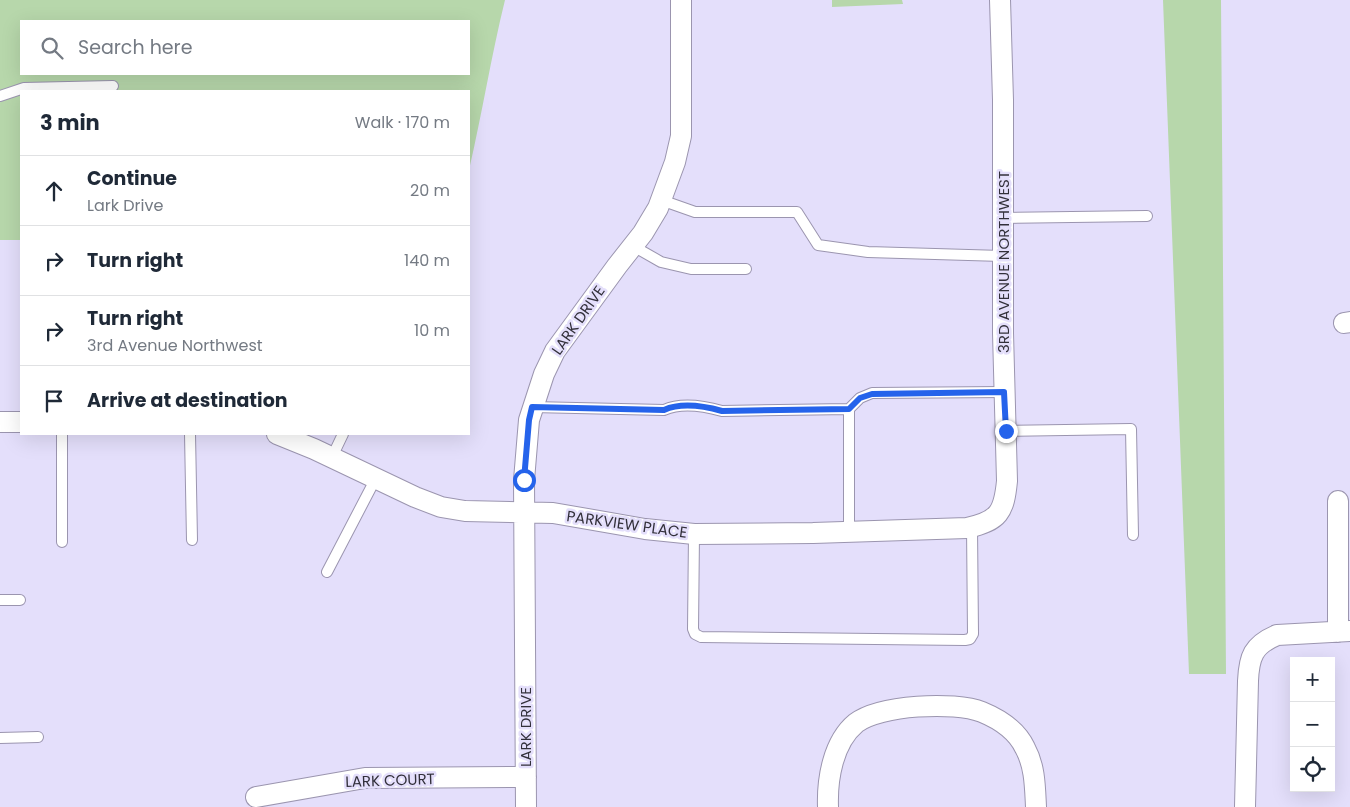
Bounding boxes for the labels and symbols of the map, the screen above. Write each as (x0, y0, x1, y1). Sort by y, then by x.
street label: 3RD AVENUE NORTHWEST (993, 171, 1014, 353)
street label: LARK DRIVE (546, 281, 610, 359)
route end (995, 420, 1018, 443)
route start (513, 469, 536, 492)
street label: PARKVIEW PLACE (565, 505, 689, 543)
street label: LARK DRIVE (515, 687, 536, 767)
street label: LARK COURT (345, 768, 435, 792)

